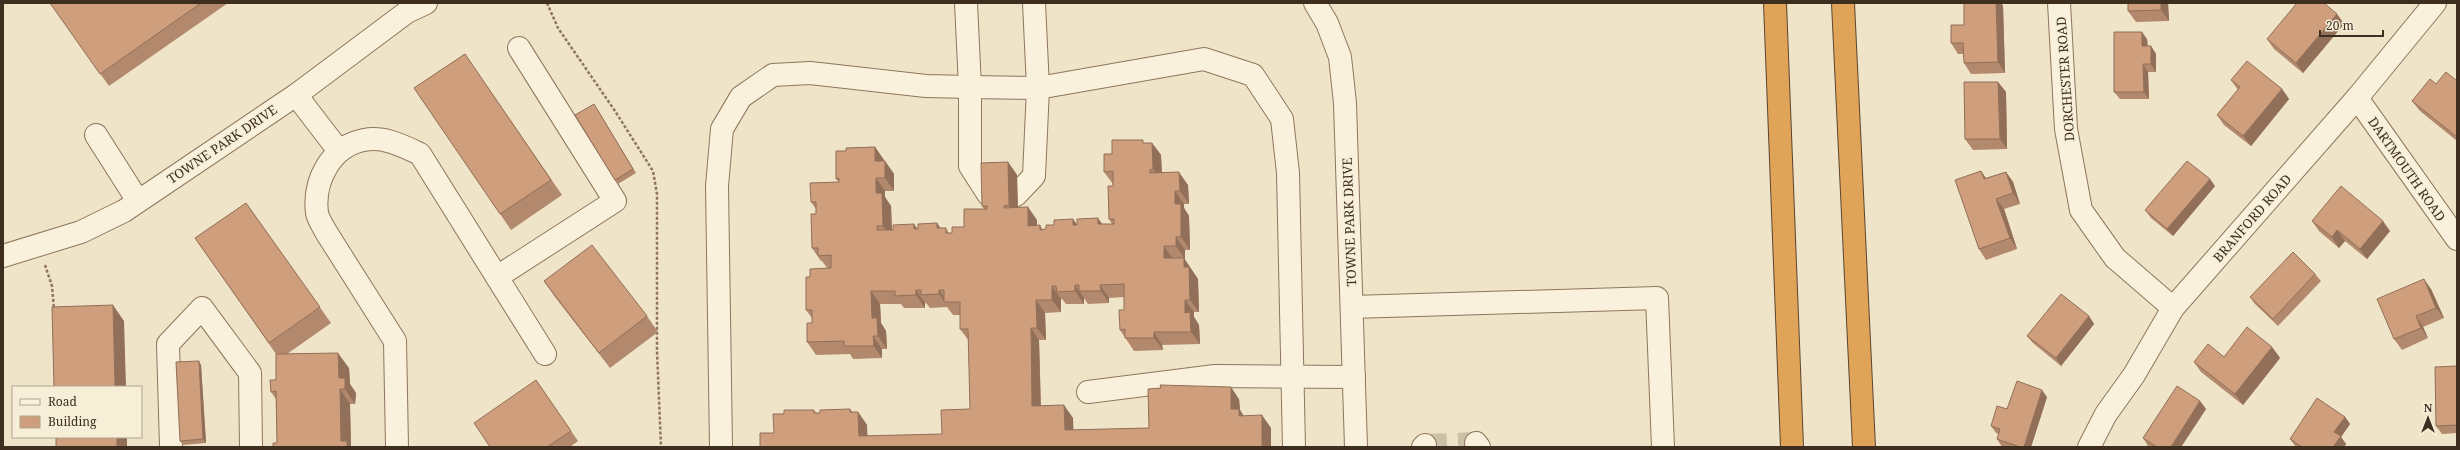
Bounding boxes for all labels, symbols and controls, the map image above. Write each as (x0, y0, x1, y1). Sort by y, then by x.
scale bar (2320, 12, 2383, 38)
street label: DORCHESTER ROAD (2052, 16, 2078, 142)
text: 20 m (2326, 17, 2354, 34)
street label: TOWNE PARK DRIVE (163, 100, 281, 188)
street label: DARTMOUTH ROAD (2364, 113, 2450, 225)
street label: TOWNE PARK DRIVE (1338, 157, 1360, 287)
street label: BRANFORD ROAD (2209, 170, 2295, 266)
legend (12, 386, 142, 438)
text: Road (48, 393, 78, 410)
north arrow (2408, 398, 2448, 438)
text: N (2424, 400, 2433, 415)
text: Building (48, 413, 97, 430)

